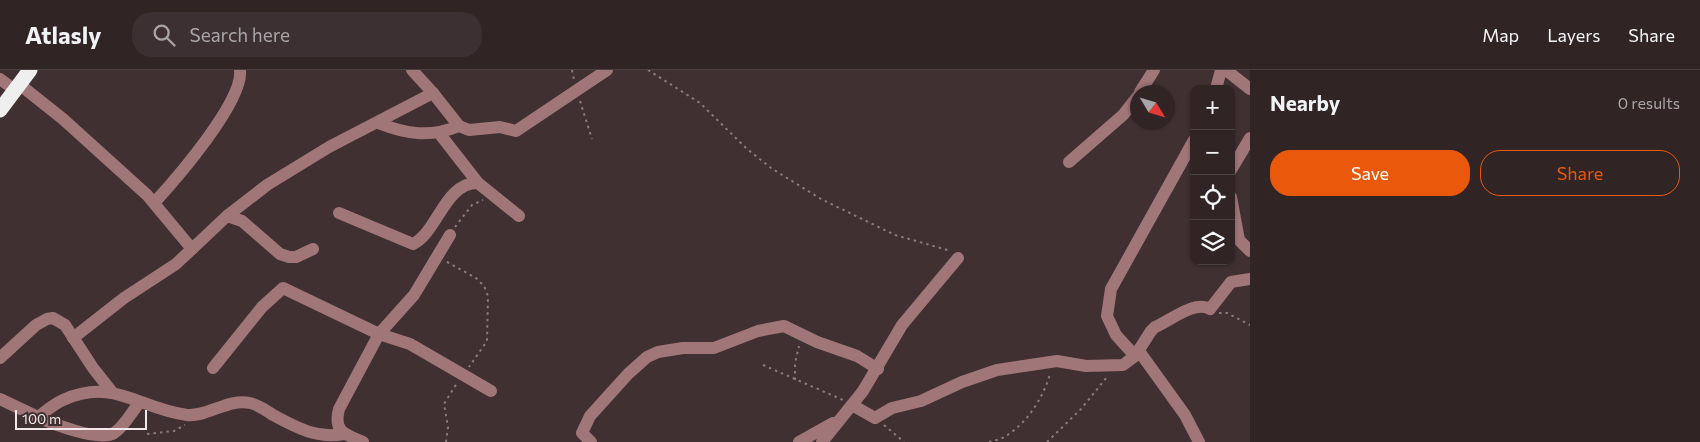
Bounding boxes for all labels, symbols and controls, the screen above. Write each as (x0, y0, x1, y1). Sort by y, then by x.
search box (132, 12, 482, 57)
text: Atlasly (25, 20, 102, 49)
icon: search (150, 21, 178, 49)
text: Search here (190, 23, 290, 46)
text: Map (1482, 24, 1519, 46)
text: Layers (1547, 24, 1600, 46)
text: Share (1628, 24, 1675, 46)
north arrow (1130, 85, 1175, 130)
map controls (1190, 85, 1235, 265)
button: + (1190, 85, 1235, 130)
text: Nearby (1270, 90, 1340, 115)
text: 0 results (1618, 93, 1680, 112)
button: − (1190, 130, 1235, 175)
button: Save (1270, 150, 1470, 196)
button: Share (1480, 150, 1680, 196)
button: locate (1190, 175, 1235, 220)
button: layers (1190, 220, 1235, 265)
scale bar (15, 407, 148, 430)
text: 100 m (22, 410, 61, 427)

